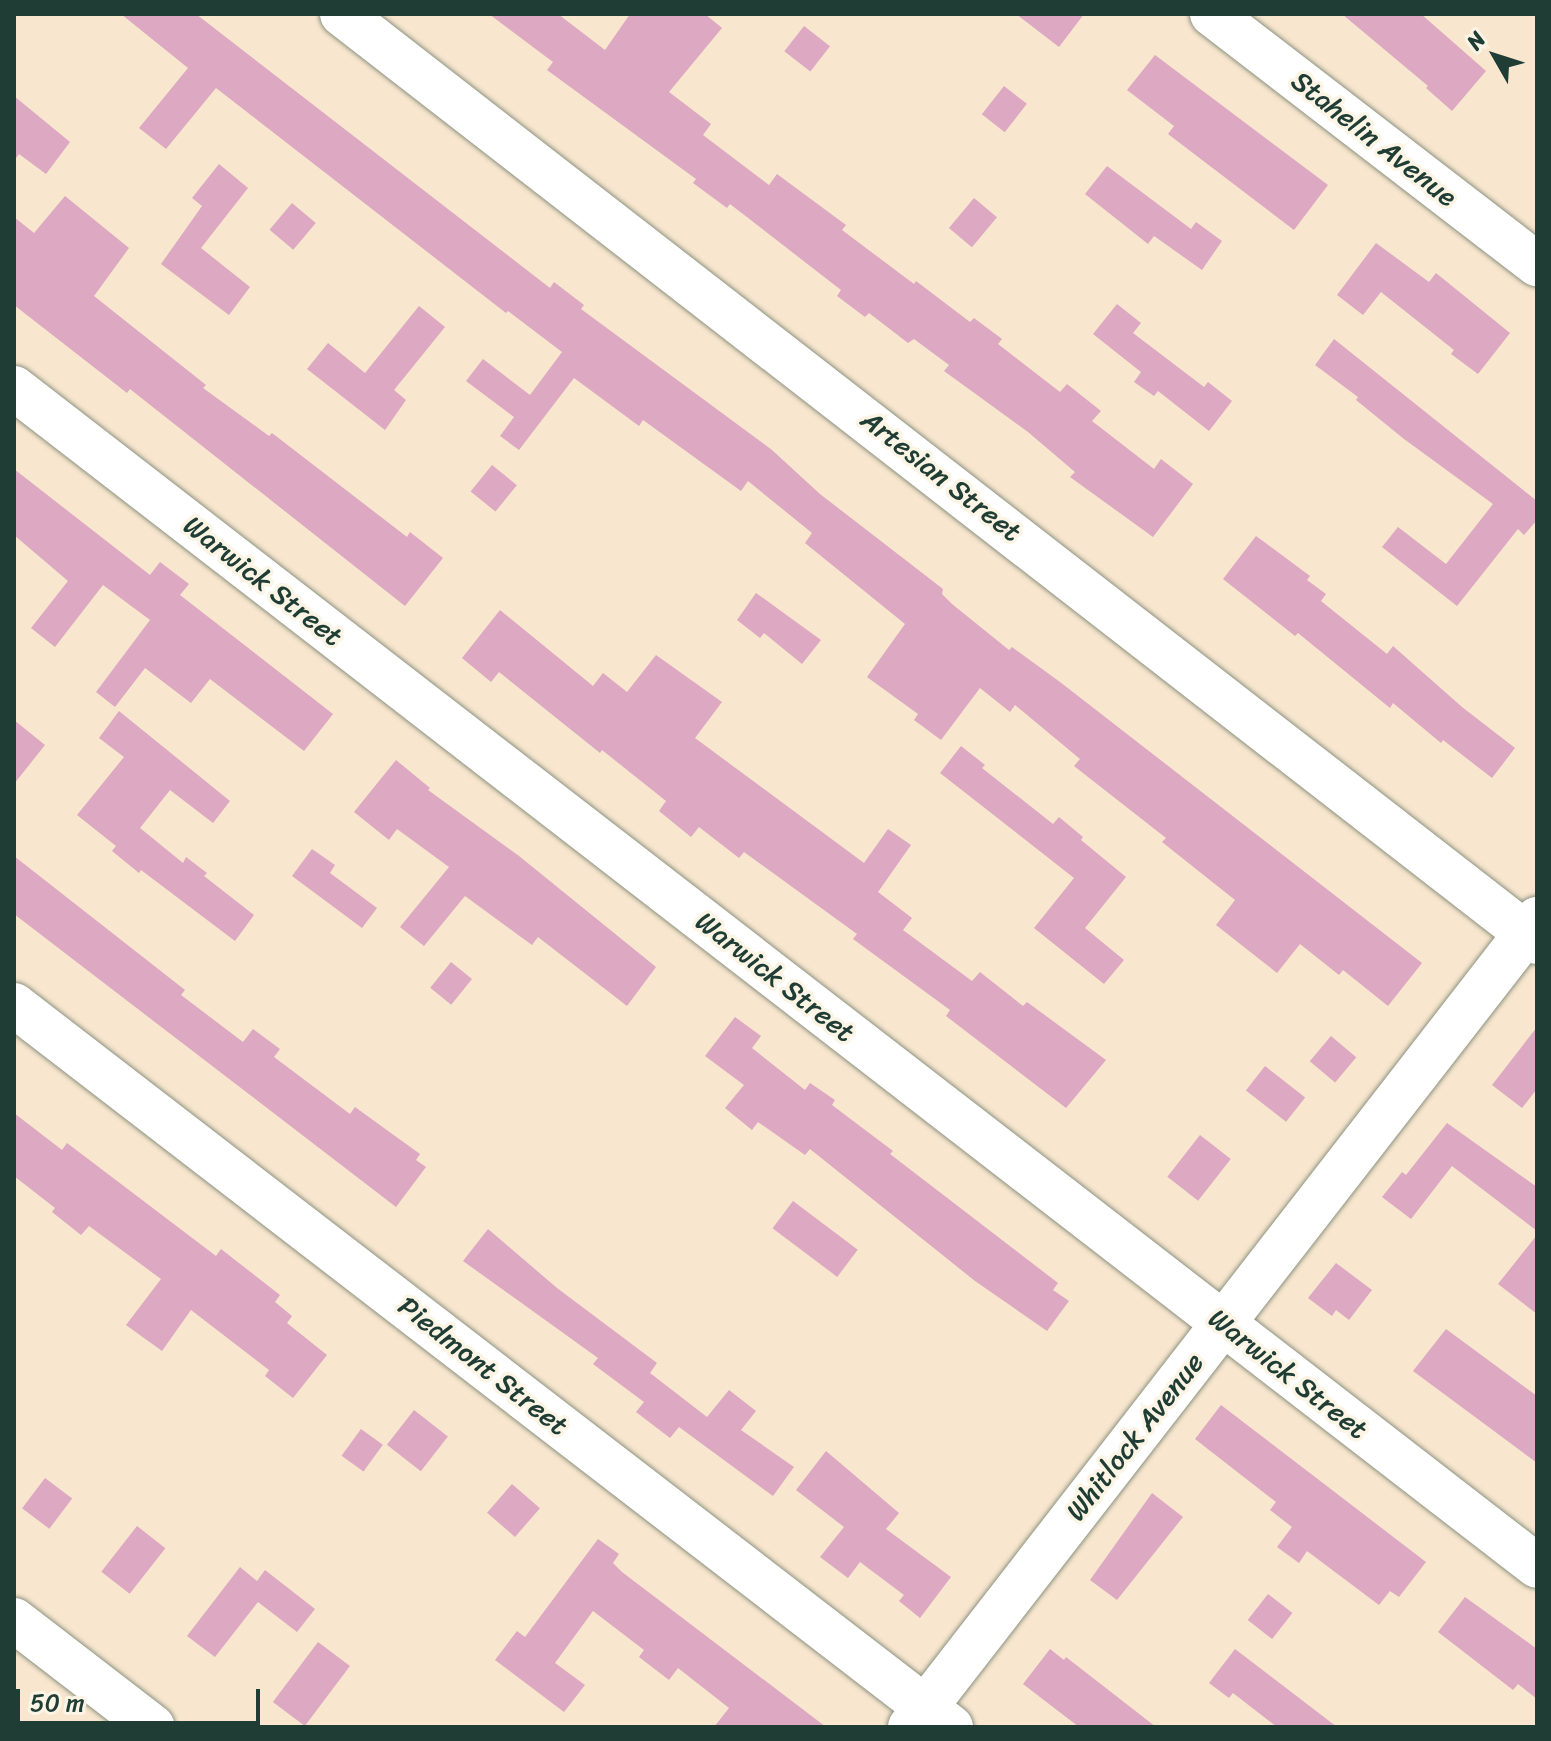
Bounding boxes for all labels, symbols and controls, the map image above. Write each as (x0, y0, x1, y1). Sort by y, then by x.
north arrow (1455, 16, 1535, 96)
text: N (1456, 22, 1496, 59)
street label: Stahelin Avenue (1285, 64, 1463, 214)
street label: Artesian Street (854, 403, 1028, 549)
street label: Warwick Street (177, 509, 349, 653)
street label: Warwick Street (689, 905, 861, 1049)
street label: Piedmont Street (392, 1290, 574, 1442)
street label: Warwick Street (1202, 1302, 1374, 1446)
street label: Whitlock Avenue (1059, 1346, 1211, 1528)
scale bar (20, 1673, 264, 1723)
text: 50 m (30, 1682, 85, 1724)

